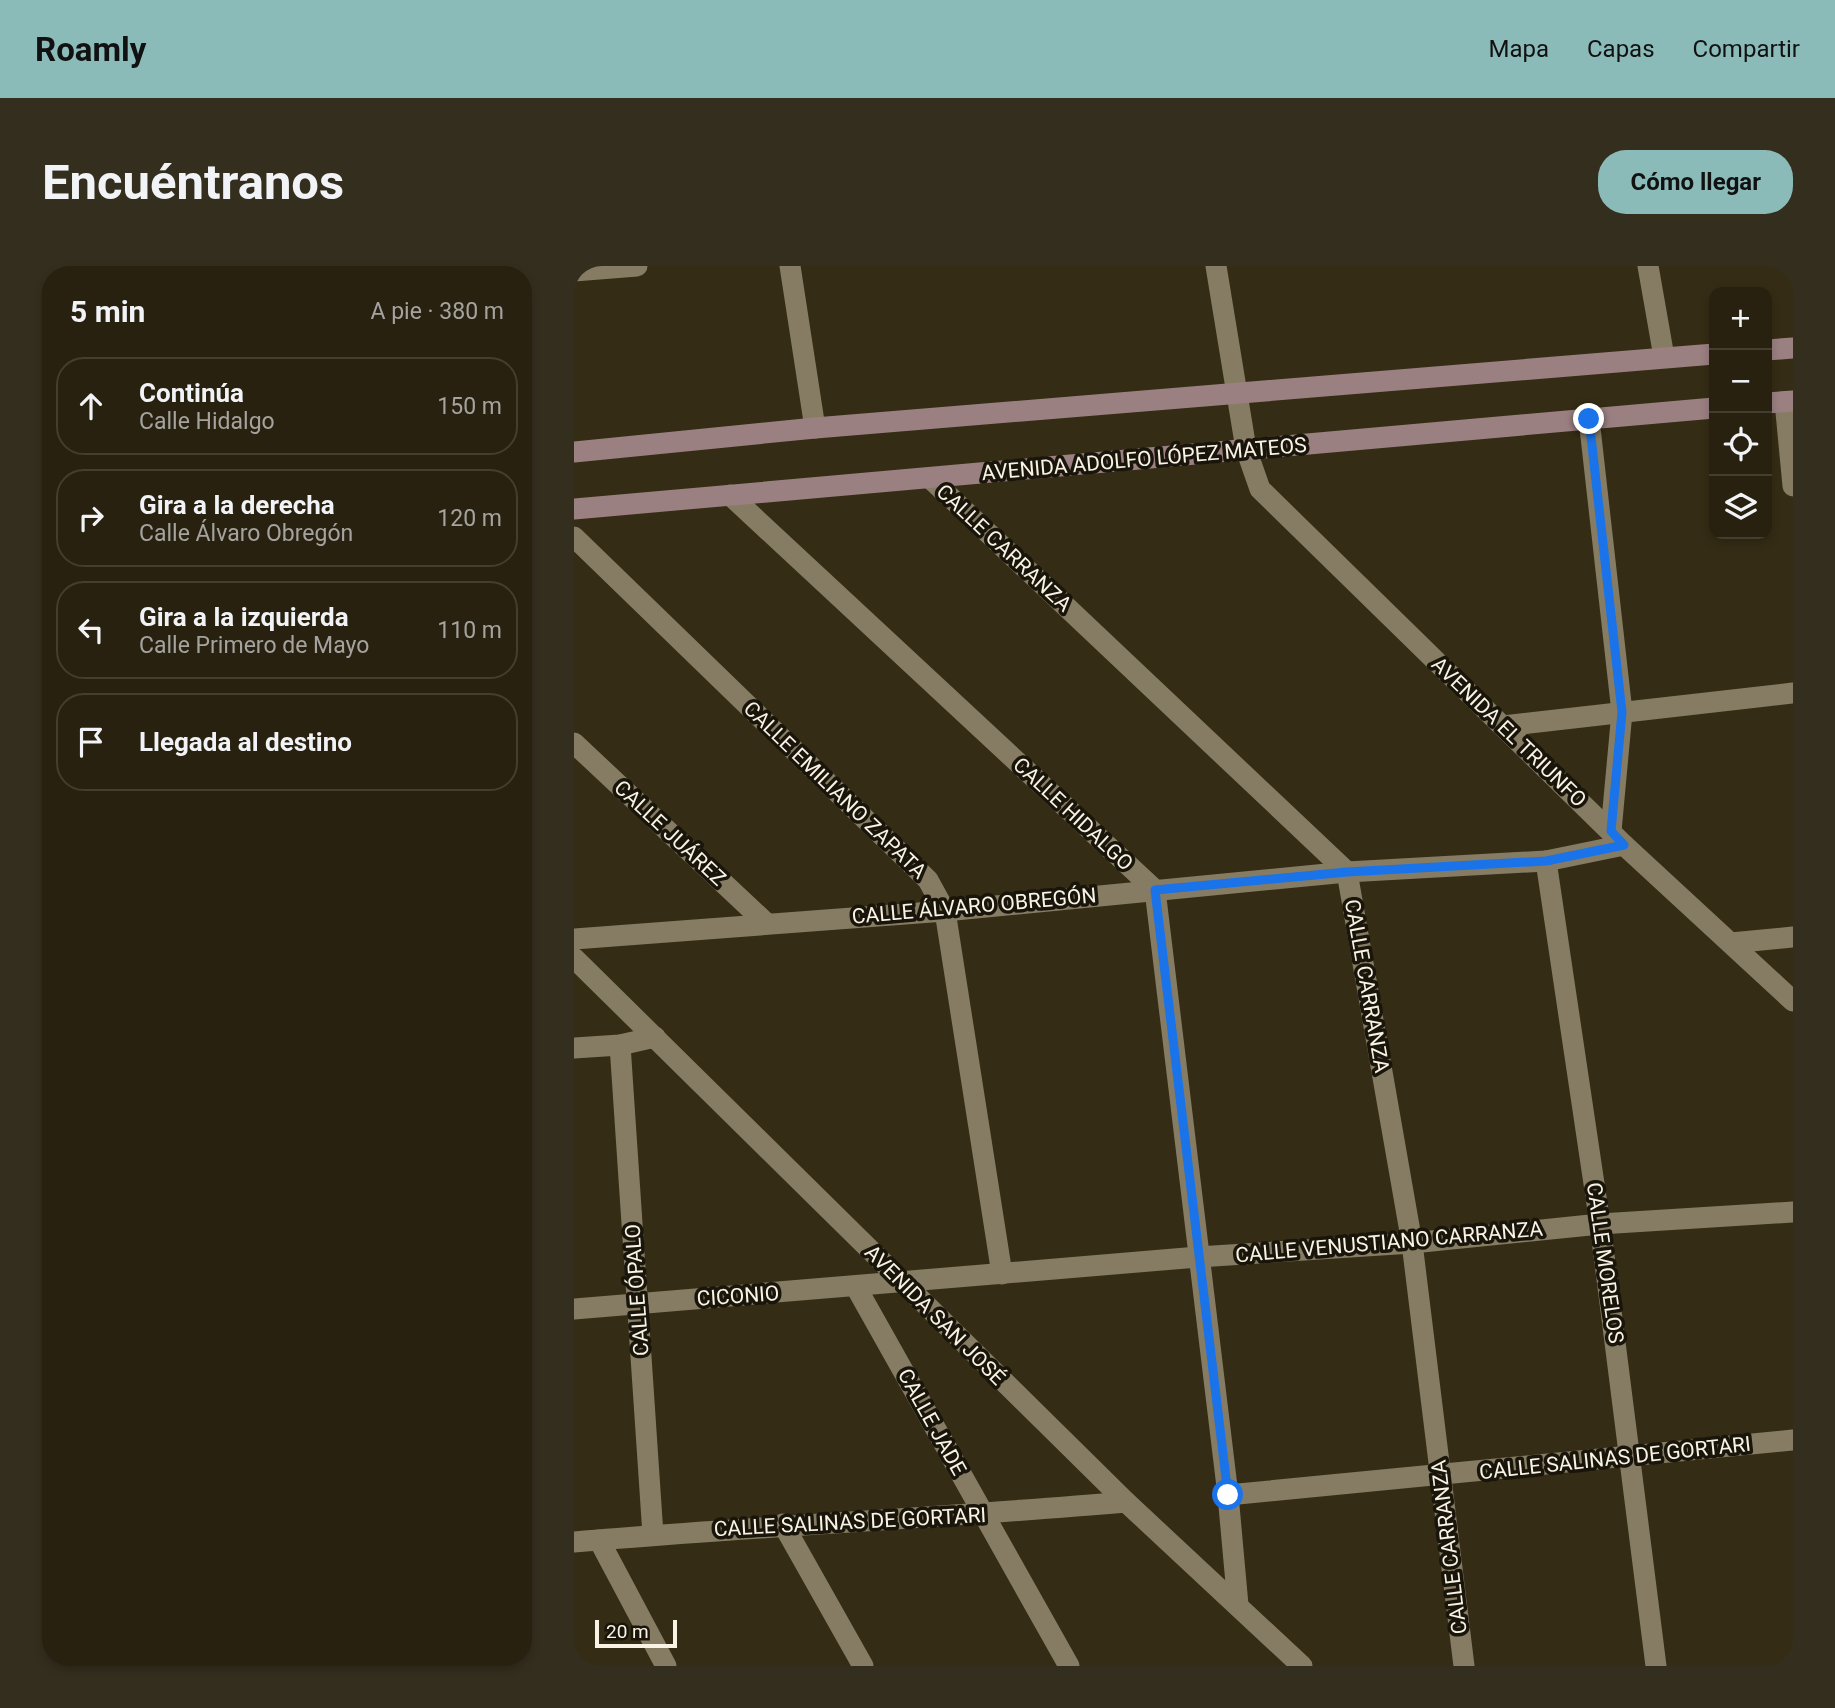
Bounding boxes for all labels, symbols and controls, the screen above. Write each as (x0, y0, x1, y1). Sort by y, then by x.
text: Roamly (35, 30, 146, 69)
text: Mapa (1488, 35, 1549, 63)
text: Capas (1587, 35, 1655, 63)
text: Compartir (1693, 35, 1800, 63)
button: Cómo llegar (1598, 150, 1793, 214)
text: Encuéntranos (42, 154, 344, 211)
map controls (1709, 287, 1772, 539)
button: + (1709, 287, 1772, 350)
text: 5 min (70, 294, 145, 329)
text: A pie · 380 m (371, 298, 504, 325)
button: − (1709, 350, 1772, 413)
text: Continúa (139, 378, 244, 408)
icon: ahead (72, 387, 110, 425)
text: 150 m (437, 393, 502, 420)
route end (1573, 403, 1604, 434)
text: Calle Hidalgo (139, 408, 275, 435)
button: locate (1709, 413, 1772, 476)
street label: AVENIDA ADOLFO LÓPEZ MATEOS (981, 433, 1307, 485)
button: layers (1709, 476, 1772, 539)
street label: CALLE CARRANZA (932, 479, 1077, 617)
text: Gira a la derecha (139, 490, 335, 520)
icon: right (72, 499, 110, 537)
text: 120 m (437, 505, 502, 532)
text: Calle Álvaro Obregón (139, 520, 353, 547)
text: Gira a la izquierda (139, 602, 349, 632)
icon: left (72, 611, 110, 649)
text: 110 m (437, 617, 502, 644)
text: Calle Primero de Mayo (139, 632, 369, 659)
street label: AVENIDA EL TRIUNFO (1427, 652, 1591, 812)
street label: CALLE EMILIANO ZAPATA (739, 696, 932, 884)
icon: arrive (72, 723, 110, 761)
text: Llegada al destino (139, 727, 352, 757)
street label: CALLE HIDALGO (1008, 753, 1138, 875)
street label: CALLE JUÁREZ (609, 775, 731, 891)
street label: CALLE ÁLVARO OBREGÓN (851, 883, 1097, 929)
street label: CALLE CARRANZA (1340, 898, 1394, 1075)
street label: CALLE MORELOS (1582, 1181, 1628, 1345)
street label: CALLE VENUSTIANO CARRANZA (1234, 1217, 1544, 1267)
street label: CALLE ÓPALO (620, 1223, 654, 1357)
street label: AVENIDA SAN JOSÉ (860, 1240, 1010, 1390)
street label: CICONIO (696, 1281, 780, 1311)
street label: CALLE JADE (893, 1365, 971, 1479)
street label: CALLE SALINAS DE GORTARI (1478, 1432, 1752, 1484)
street label: CALLE CARRANZA (1426, 1458, 1472, 1636)
route start (1212, 1479, 1243, 1510)
street label: CALLE SALINAS DE GORTARI (713, 1503, 987, 1541)
scale bar (595, 1617, 677, 1649)
text: 20 m (606, 1620, 649, 1643)

